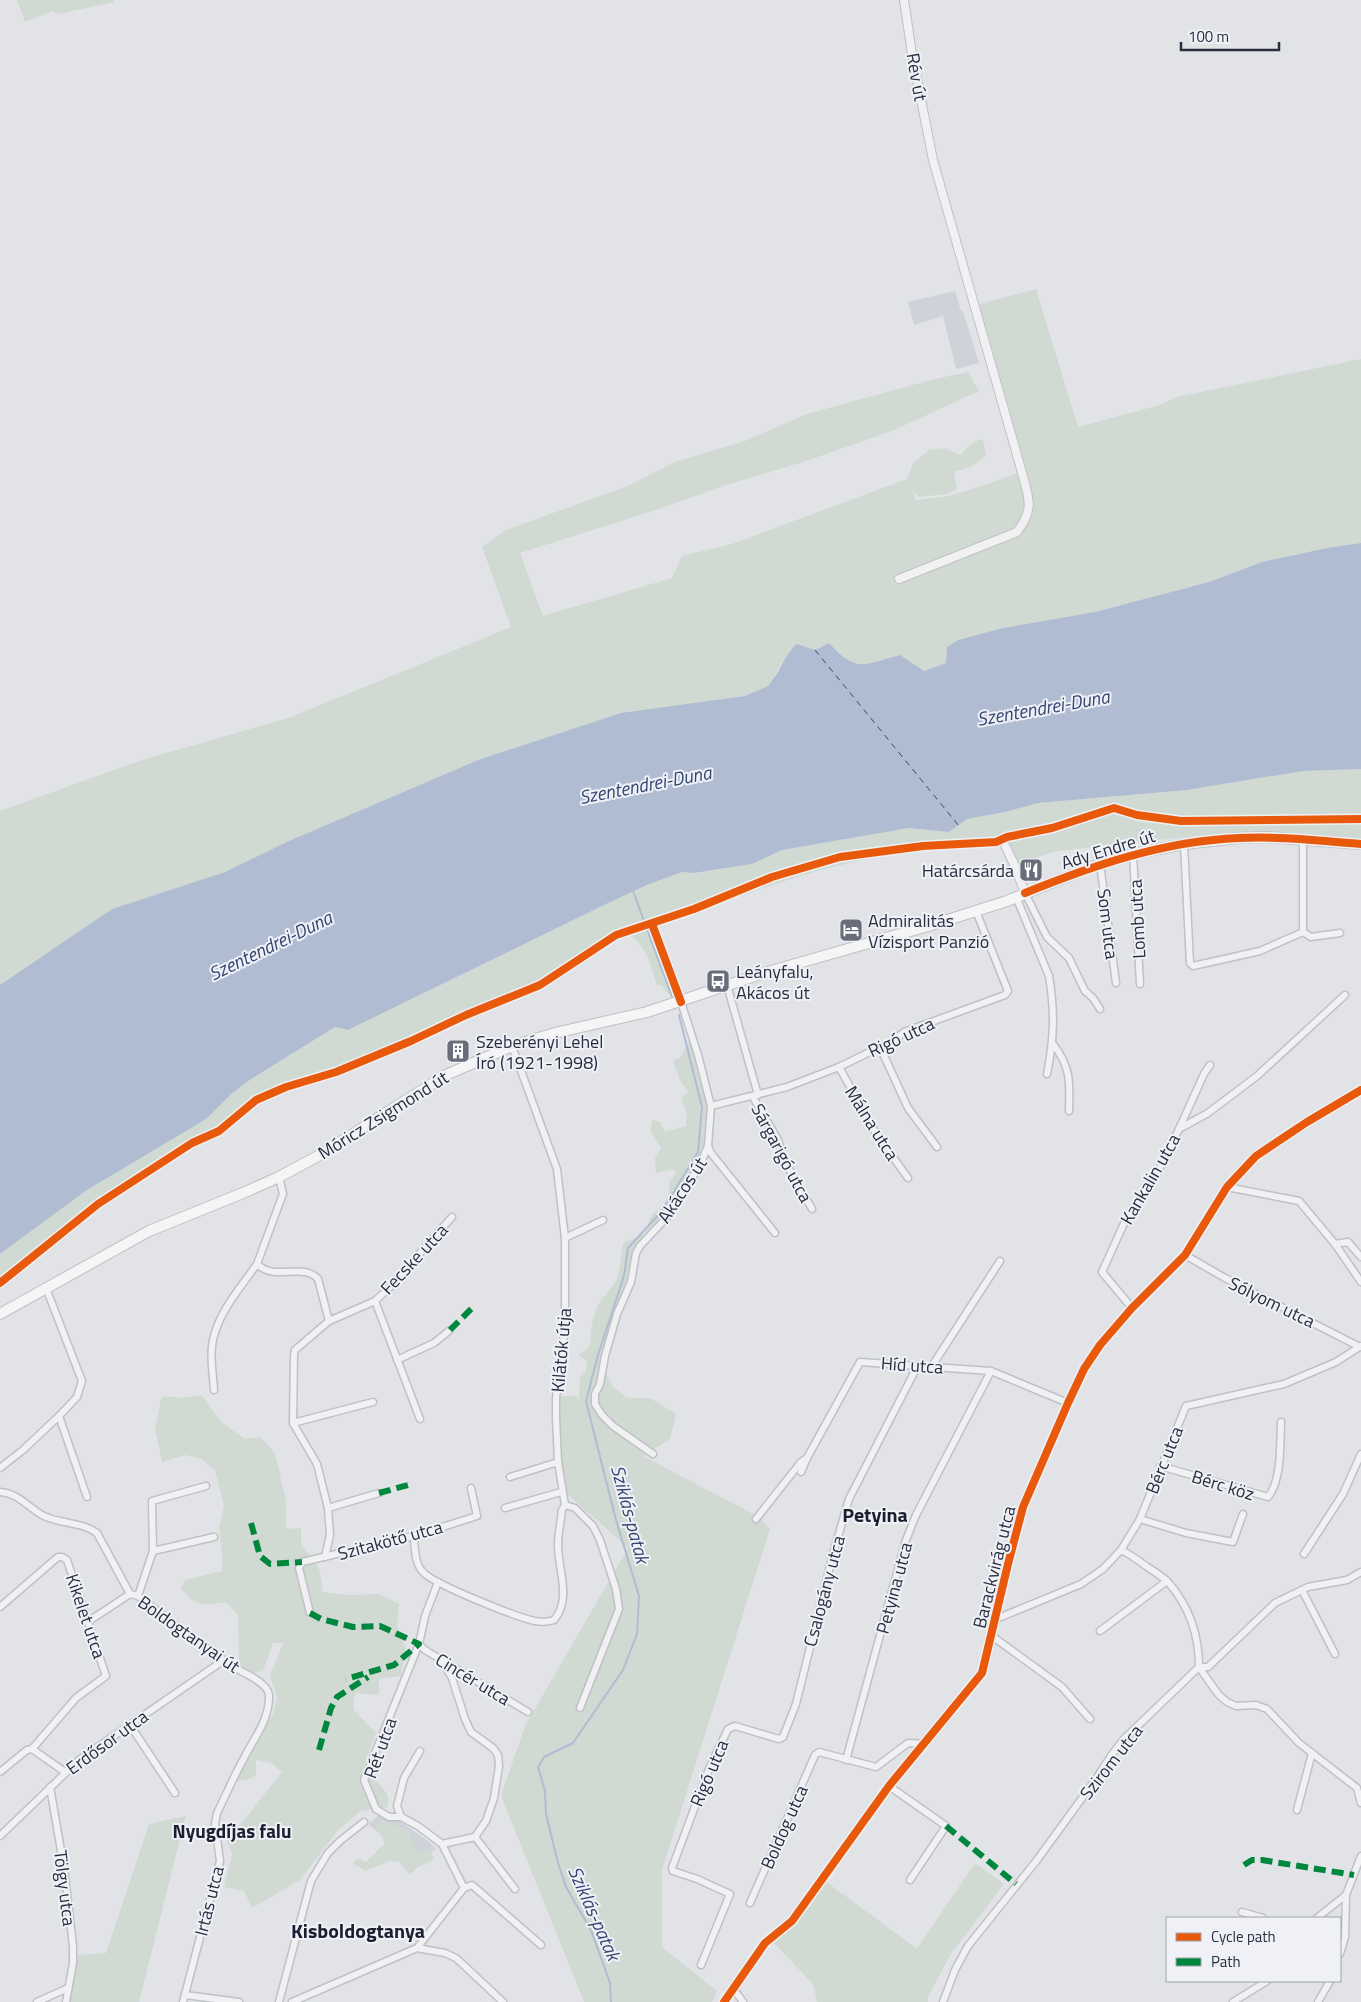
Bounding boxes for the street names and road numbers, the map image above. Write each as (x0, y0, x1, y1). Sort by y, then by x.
street label: Rév út (900, 51, 935, 104)
street label: Ady Endre út (1058, 822, 1159, 876)
street label: Lomb utca (1121, 879, 1153, 959)
street label: Som utca (1090, 887, 1126, 961)
street label: Rigó utca (863, 1010, 939, 1064)
street label: Móricz Zsigmond út (312, 1064, 454, 1166)
street label: Málna utca (838, 1080, 906, 1166)
street label: Sárgarigó utca (745, 1099, 819, 1207)
street label: Kankalin utca (1113, 1129, 1187, 1229)
street label: Akácos út (651, 1151, 714, 1228)
street label: Fecske utca (374, 1217, 454, 1301)
street label: Sólyom utca (1224, 1269, 1320, 1335)
street label: Kilátók útja (544, 1307, 578, 1393)
street label: Híd utca (880, 1349, 944, 1381)
street label: Bérc utca (1138, 1422, 1190, 1498)
street label: Bérc köz (1188, 1463, 1258, 1507)
street label: Barackvirág utca (966, 1503, 1022, 1631)
street label: Szitakötő utca (335, 1513, 445, 1567)
street label: Csalogány utca (796, 1532, 852, 1650)
street label: Petyina utca (869, 1539, 919, 1637)
street label: Kikelet utca (59, 1570, 113, 1662)
street label: Boldogtanyai út (132, 1589, 246, 1680)
street label: Cincér utca (430, 1646, 516, 1712)
street label: Erdősor utca (60, 1703, 154, 1781)
street label: Rét utca (357, 1714, 403, 1782)
street label: Szirom utca (1073, 1719, 1149, 1805)
street label: Rigó utca (683, 1735, 735, 1811)
street label: Boldog utca (753, 1781, 815, 1873)
street label: Tölgy utca (47, 1849, 83, 1927)
street label: Irtás utca (187, 1863, 231, 1939)

